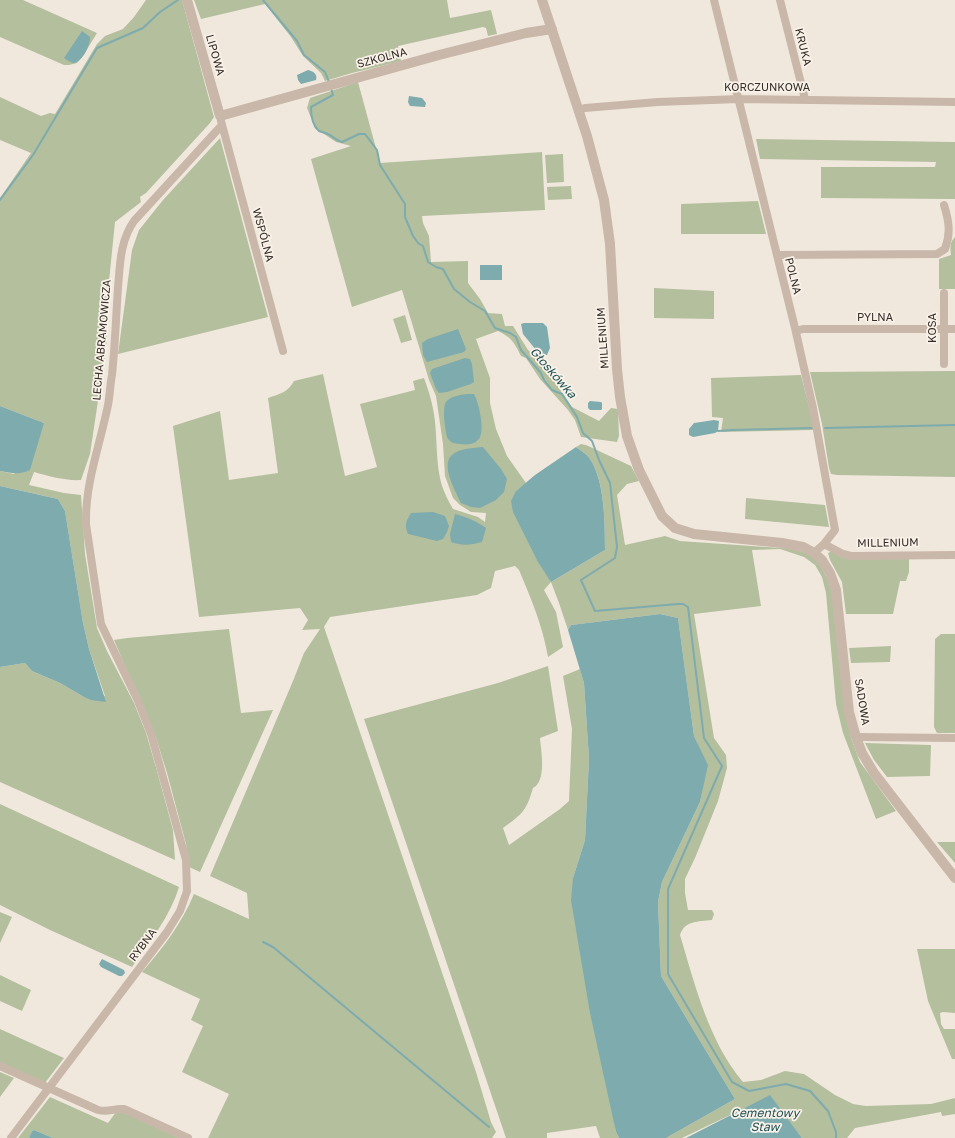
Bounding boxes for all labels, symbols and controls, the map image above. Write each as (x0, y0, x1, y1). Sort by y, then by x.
street label: KRUKA (792, 27, 814, 67)
street label: LIPOWA (203, 33, 227, 77)
street label: SZKOLNA (356, 45, 408, 71)
street label: KORCZUNKOWA (724, 81, 810, 95)
street label: WSPÓLNA (250, 207, 276, 263)
street label: POLNA (782, 256, 804, 296)
street label: LECHA ABRAMOWICZA (90, 279, 114, 401)
street label: MILLENIUM (594, 307, 612, 369)
street label: PYLNA (857, 311, 893, 325)
street label: KOSA (926, 313, 940, 343)
water label: Głoskówka (527, 345, 579, 401)
street label: MILLENIUM (857, 536, 919, 550)
street label: SADOWA (852, 678, 872, 726)
street label: RYBNA (127, 926, 159, 964)
water label: Cementowy Staw (731, 1106, 799, 1134)

